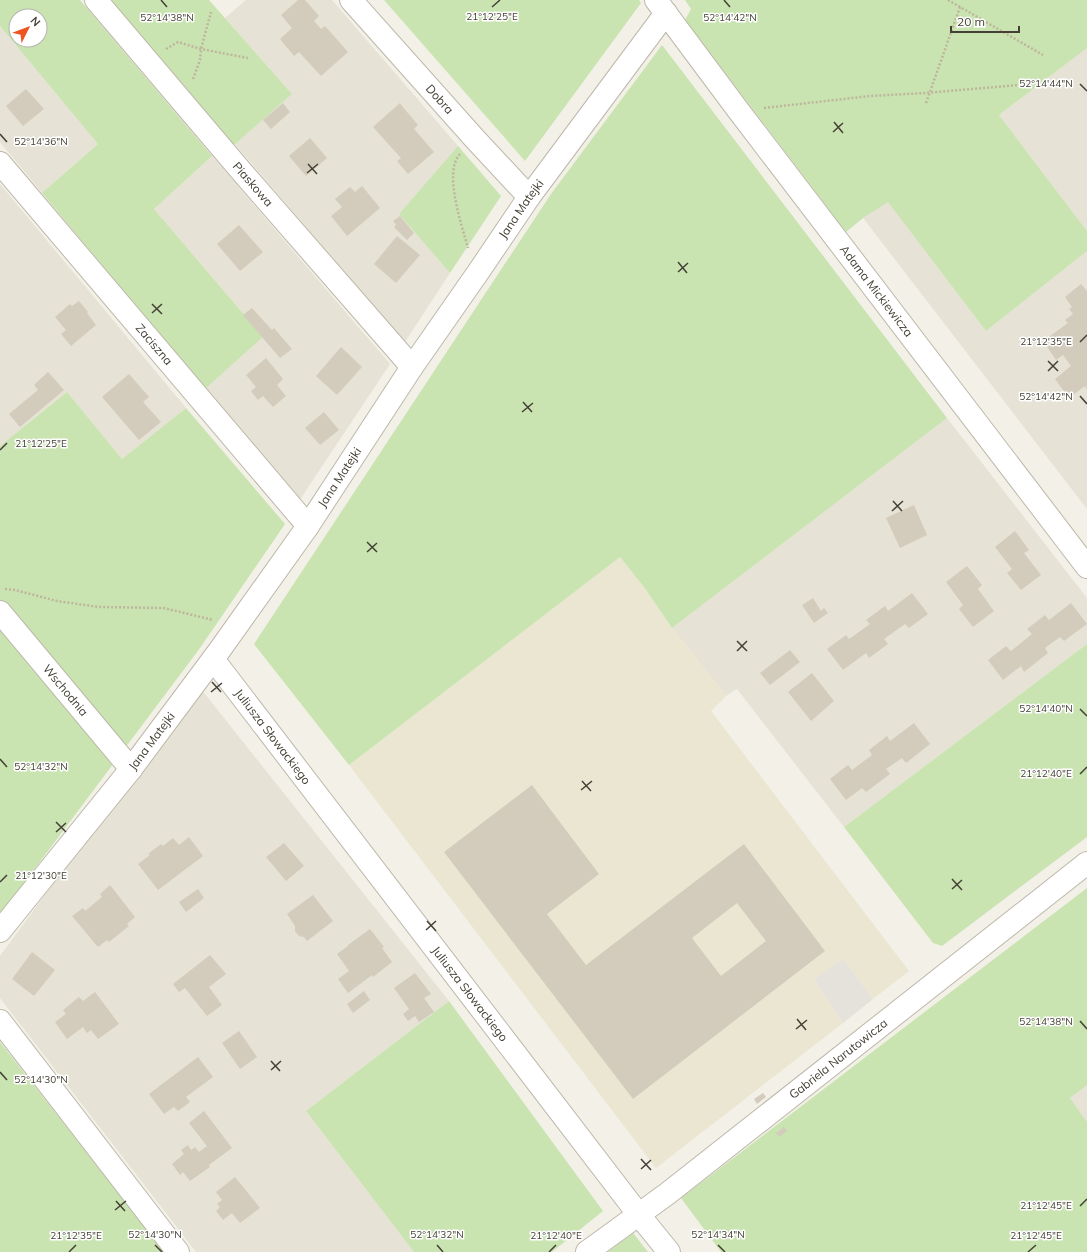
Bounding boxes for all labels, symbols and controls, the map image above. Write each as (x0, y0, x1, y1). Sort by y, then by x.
north arrow (8, 8, 48, 48)
scale bar (951, 8, 1019, 34)
text: 21°12'25"E (466, 10, 518, 23)
text: 52°14'38"N (140, 11, 194, 24)
text: 52°14'42"N (703, 11, 757, 24)
text: N (27, 14, 43, 29)
text: 20 m (957, 14, 985, 29)
text: 52°14'44"N (1019, 77, 1073, 90)
street label: Dobra (423, 81, 457, 117)
text: 52°14'36"N (14, 135, 68, 148)
street label: Piaskowa (230, 159, 277, 209)
street label: Jana Matejki (495, 176, 547, 241)
street label: Adama Mickiewicza (837, 242, 916, 340)
street label: Zaciszna (133, 320, 176, 368)
text: 21°12'35"E (1020, 335, 1072, 348)
text: 52°14'42"N (1019, 390, 1073, 403)
text: 21°12'25"E (15, 437, 67, 450)
street label: Jana Matejki (314, 444, 364, 510)
street label: Wschodnia (40, 661, 92, 719)
street label: Juliusza Słowackiego (232, 686, 314, 787)
text: 52°14'40"N (1019, 702, 1073, 715)
street label: Jana Matejki (125, 709, 178, 773)
text: 52°14'32"N (14, 760, 68, 773)
text: 21°12'40"E (1020, 767, 1072, 780)
text: 21°12'30"E (15, 869, 67, 882)
street label: Juliusza Słowackiego (429, 943, 511, 1044)
street label: Gabriela Narutowicza (786, 1015, 890, 1102)
text: 52°14'38"N (1019, 1015, 1073, 1028)
text: 52°14'30"N (14, 1073, 68, 1086)
text: 21°12'45"E (1020, 1199, 1072, 1212)
text: 52°14'30"N (128, 1228, 182, 1241)
text: 52°14'32"N (410, 1228, 464, 1241)
text: 52°14'34"N (691, 1228, 745, 1241)
text: 21°12'35"E (50, 1229, 102, 1242)
text: 21°12'40"E (530, 1229, 582, 1242)
text: 21°12'45"E (1010, 1229, 1062, 1242)

